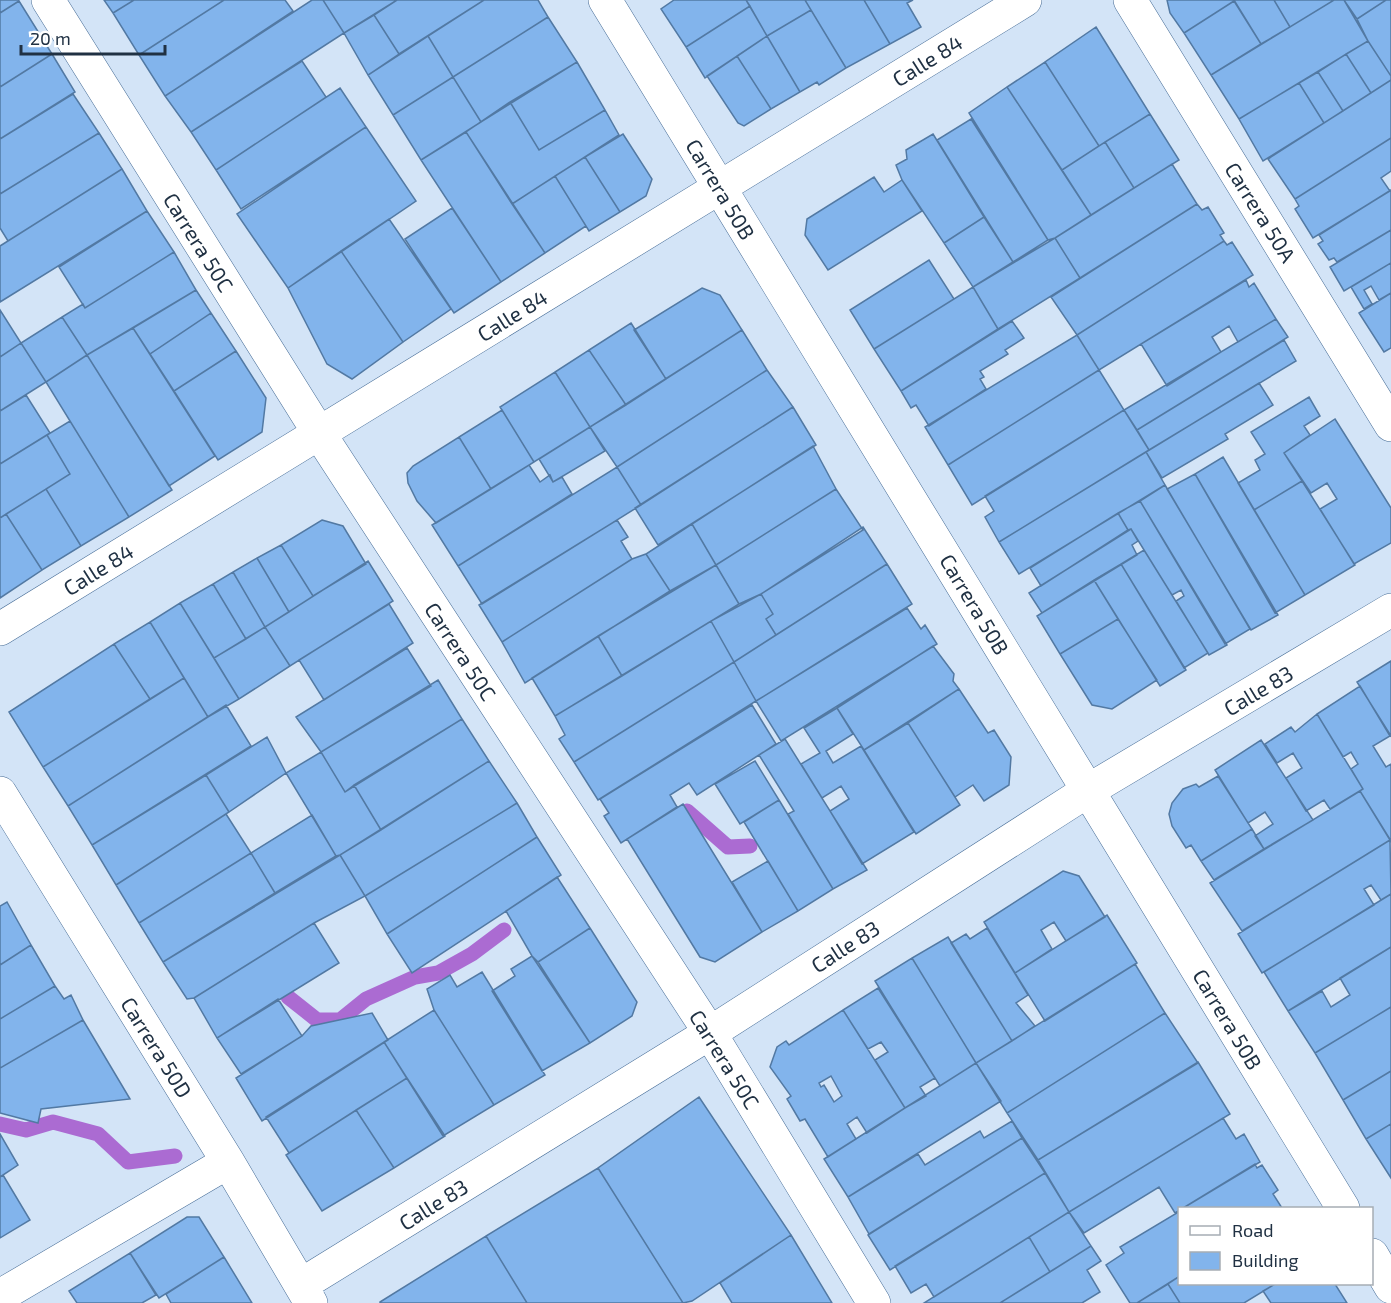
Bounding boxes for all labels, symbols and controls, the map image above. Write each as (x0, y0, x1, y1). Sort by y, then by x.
scale bar (21, 18, 165, 56)
text: 20 m (30, 27, 71, 49)
street label: Calle 84 (887, 29, 967, 91)
street label: Carrera 50B (681, 134, 761, 244)
street label: Carrera 50A (1220, 157, 1302, 267)
street label: Carrera 50C (159, 188, 239, 296)
street label: Calle 84 (472, 284, 552, 346)
street label: Calle 84 (58, 538, 138, 600)
street label: Carrera 50B (935, 549, 1015, 659)
street label: Carrera 50C (420, 597, 502, 705)
street label: Calle 83 (1219, 660, 1297, 720)
street label: Calle 83 (806, 915, 884, 977)
street label: Carrera 50B (1188, 964, 1268, 1074)
street label: Carrera 50D (116, 992, 198, 1102)
street label: Carrera 50C (685, 1005, 765, 1113)
street label: Calle 83 (394, 1173, 472, 1235)
legend (1178, 1207, 1373, 1285)
text: Road (1232, 1219, 1273, 1241)
text: Building (1232, 1249, 1299, 1271)

